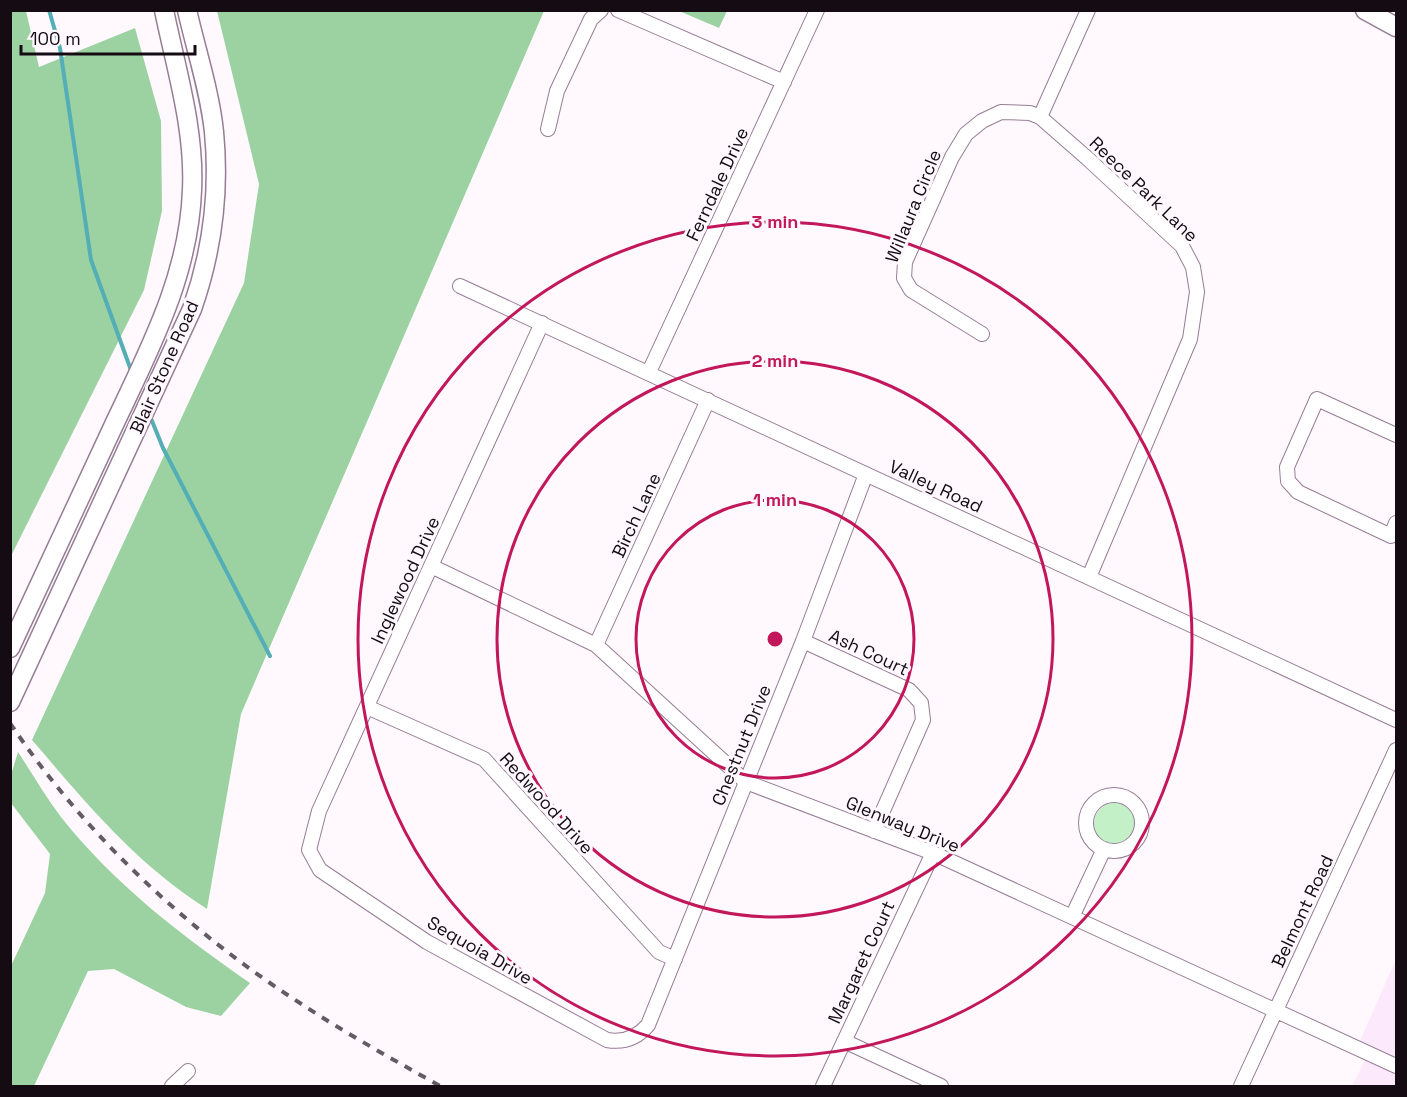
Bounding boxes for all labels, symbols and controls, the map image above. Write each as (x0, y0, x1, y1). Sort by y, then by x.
scale bar (21, 18, 195, 56)
text: 100 m (30, 27, 81, 50)
street label: Ferndale Drive (681, 123, 753, 245)
street label: Reece Park Lane (1085, 131, 1203, 247)
street label: Willaura Circle (880, 146, 946, 266)
text: 3 min (752, 210, 798, 233)
street label: Blair Stone Road (124, 297, 204, 437)
text: 2 min (752, 349, 798, 372)
street label: Valley Road (886, 454, 986, 518)
street label: Birch Lane (606, 469, 666, 561)
text: 1 min (753, 488, 797, 511)
street label: Inglewood Drive (365, 513, 445, 647)
street label: Ash Court (826, 624, 912, 680)
centre of rings (765, 629, 785, 649)
street label: Chestnut Drive (706, 681, 776, 809)
street label: Redwood Drive (495, 747, 599, 859)
street label: Glenway Drive (843, 791, 963, 857)
street label: Belmont Road (1266, 851, 1338, 971)
street label: Margaret Court (823, 897, 899, 1027)
street label: Sequoia Drive (423, 911, 537, 989)

